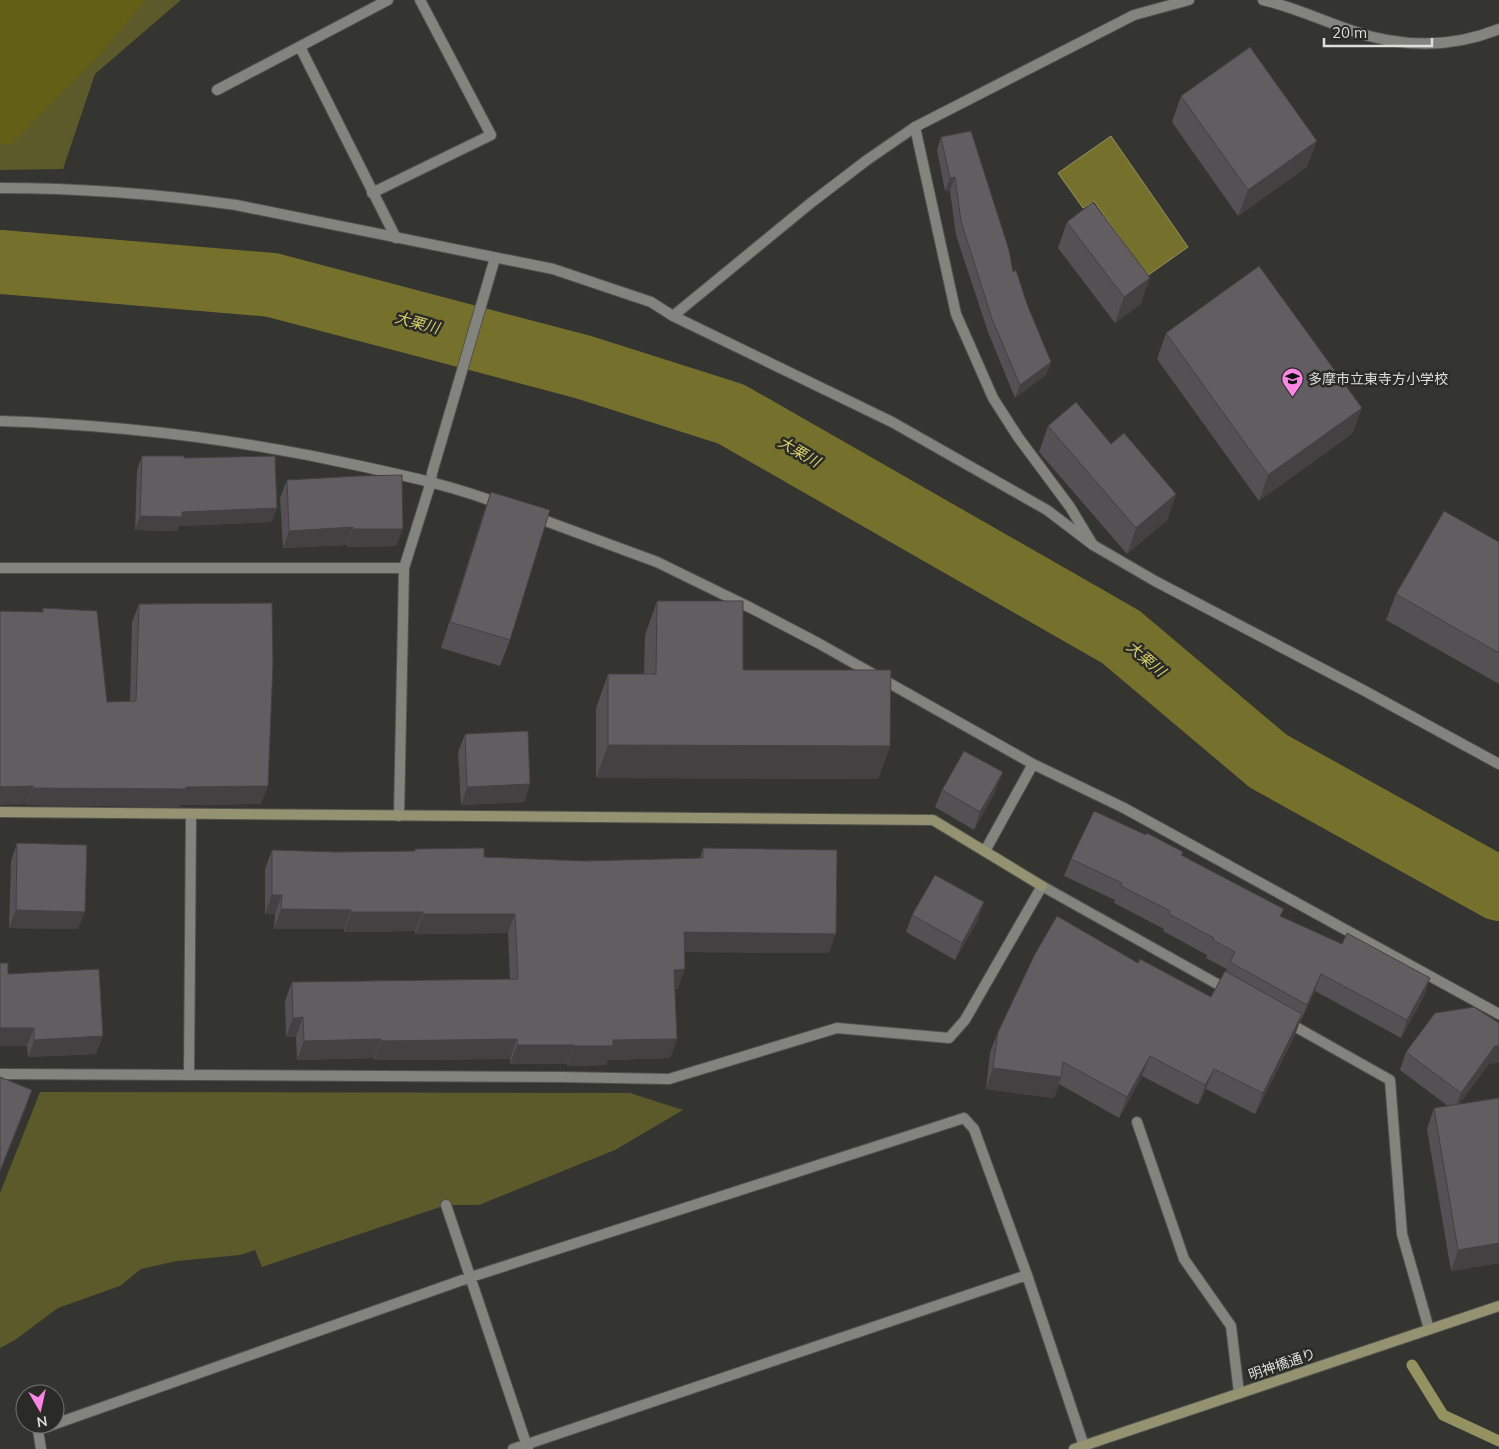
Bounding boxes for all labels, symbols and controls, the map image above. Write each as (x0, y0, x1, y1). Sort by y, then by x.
scale bar (1324, 15, 1432, 47)
text: 20 m (1332, 23, 1367, 42)
water label: 大栗川 (393, 308, 443, 338)
school or university icon: 多摩市立東寺方小学校 (1280, 367, 1304, 398)
place label: 多摩市立東寺方小学校 (1308, 370, 1448, 388)
water label: 大栗川 (775, 432, 825, 472)
water label: 大栗川 (1123, 637, 1171, 682)
street label: 明神橋通り (1246, 1344, 1318, 1384)
north arrow (15, 1384, 65, 1434)
text: N (35, 1412, 49, 1432)

